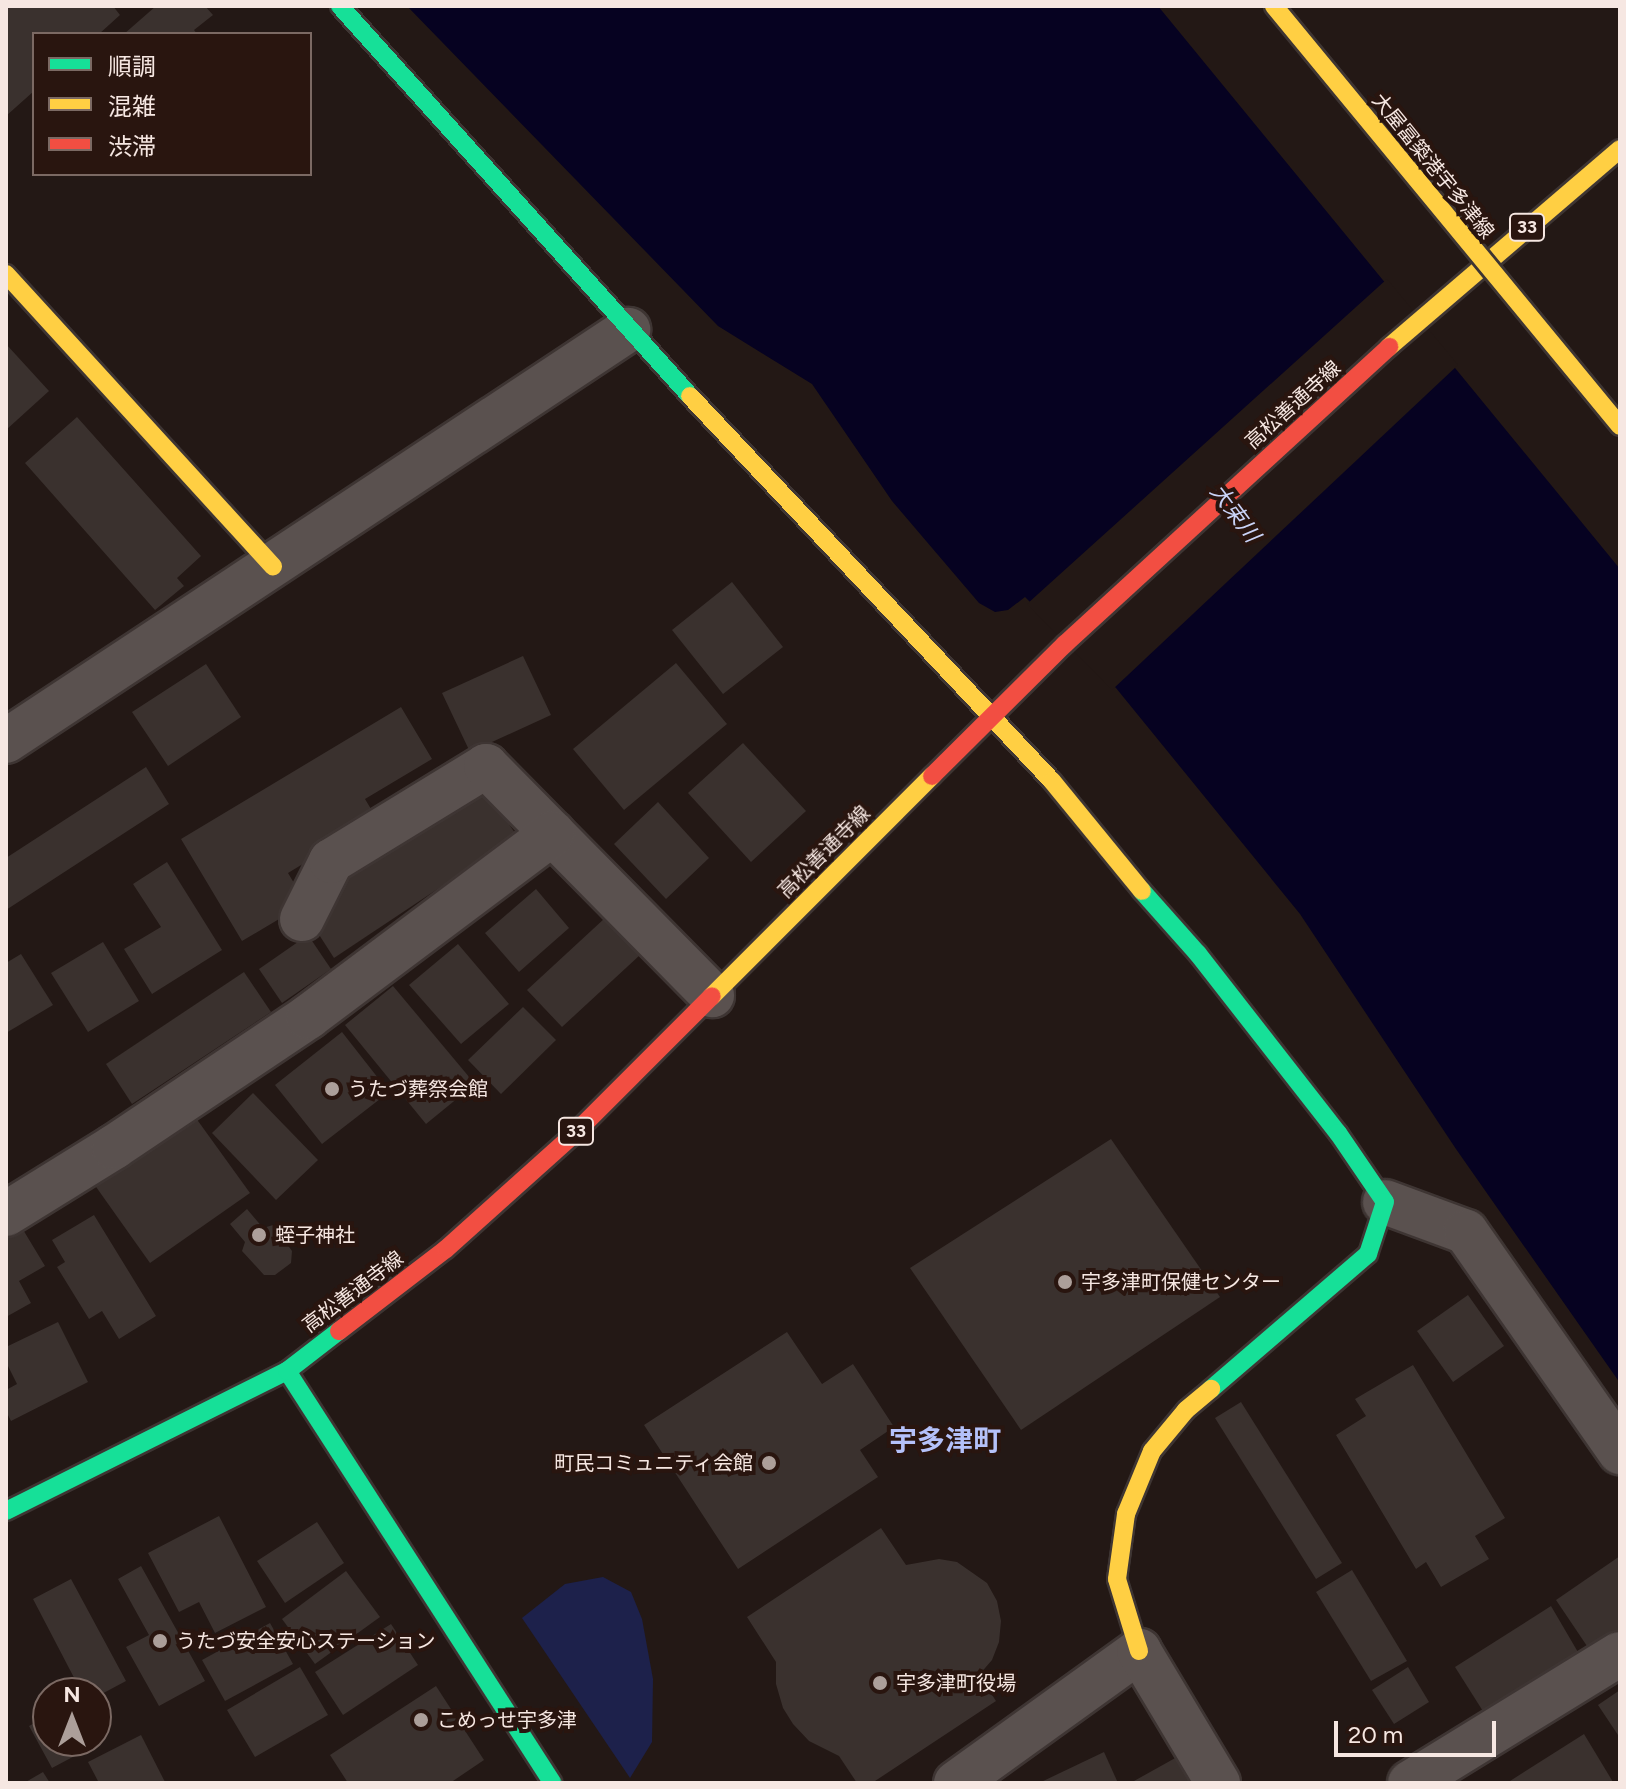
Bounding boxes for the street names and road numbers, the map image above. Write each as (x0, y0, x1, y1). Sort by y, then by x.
street label: 大屋冨築港宇多津線 (1367, 89, 1499, 243)
road number: 33 (1507, 213, 1547, 241)
street label: 高松善通寺線 (1240, 356, 1346, 454)
street label: 高松善通寺線 (773, 801, 875, 903)
road number: 33 (556, 1117, 596, 1145)
street label: 高松善通寺線 (298, 1246, 408, 1338)

